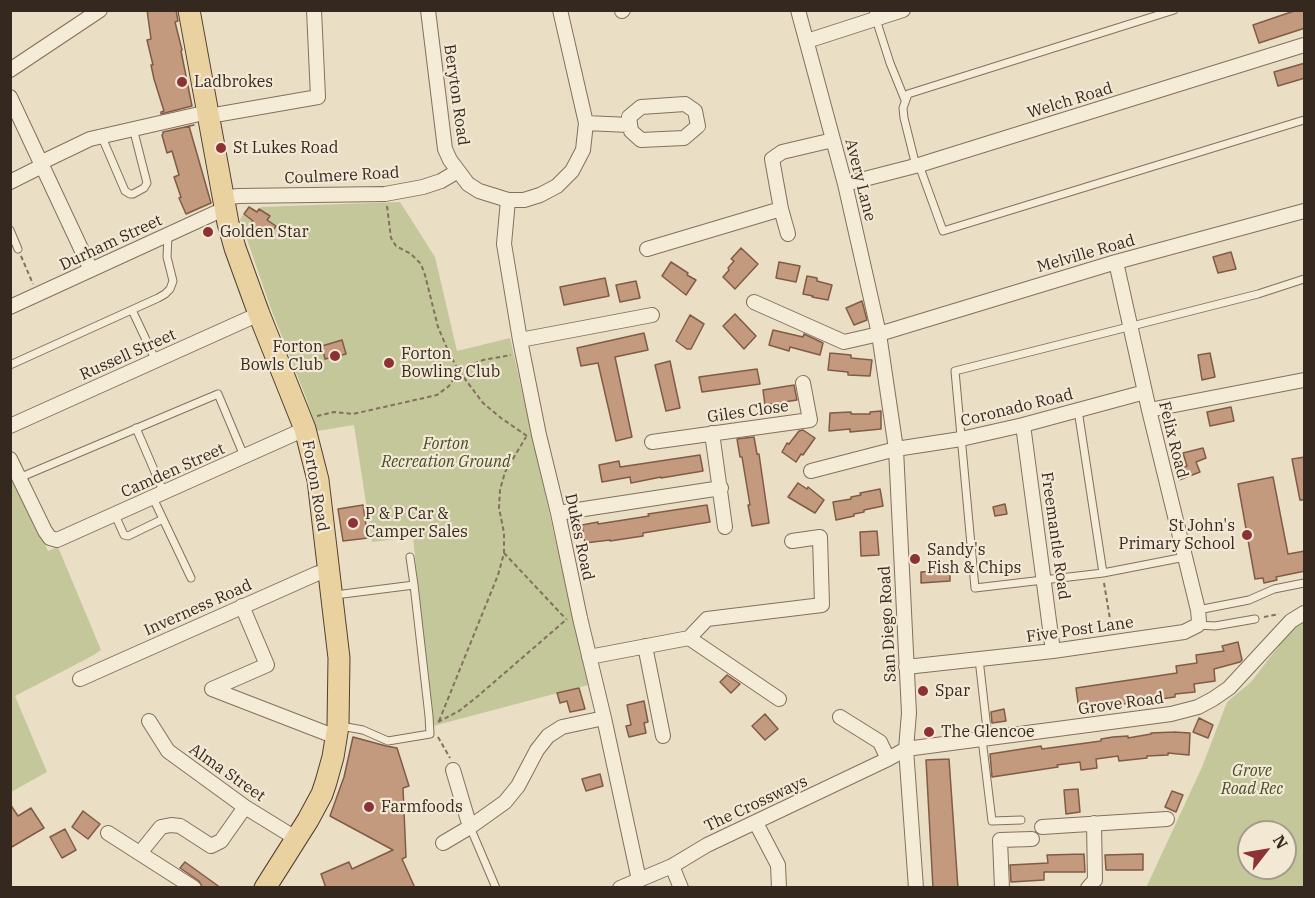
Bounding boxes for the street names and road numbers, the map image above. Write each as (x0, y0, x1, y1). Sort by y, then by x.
street label: Beryton Road (439, 43, 473, 147)
street label: Welch Road (1025, 79, 1115, 123)
street label: Avery Lane (840, 137, 880, 223)
street label: Coulmere Road (284, 163, 400, 189)
street label: Durham Street (57, 211, 165, 275)
street label: Melville Road (1035, 231, 1137, 277)
street label: Russell Street (77, 325, 179, 385)
street label: Coronado Road (959, 385, 1075, 431)
street label: Giles Close (706, 397, 790, 427)
street label: Felix Road (1154, 400, 1192, 480)
street label: Forton Road (298, 439, 332, 533)
street label: Camden Street (118, 440, 228, 502)
street label: Freemantle Road (1037, 471, 1073, 601)
street label: Dukes Road (560, 492, 598, 582)
street label: San Diego Road (875, 565, 901, 683)
street label: Inverness Road (141, 576, 255, 640)
street label: Five Post Lane (1025, 613, 1135, 647)
street label: Grove Road (1077, 688, 1165, 720)
street label: Alma Street (185, 740, 269, 806)
street label: The Crossways (701, 772, 811, 836)

